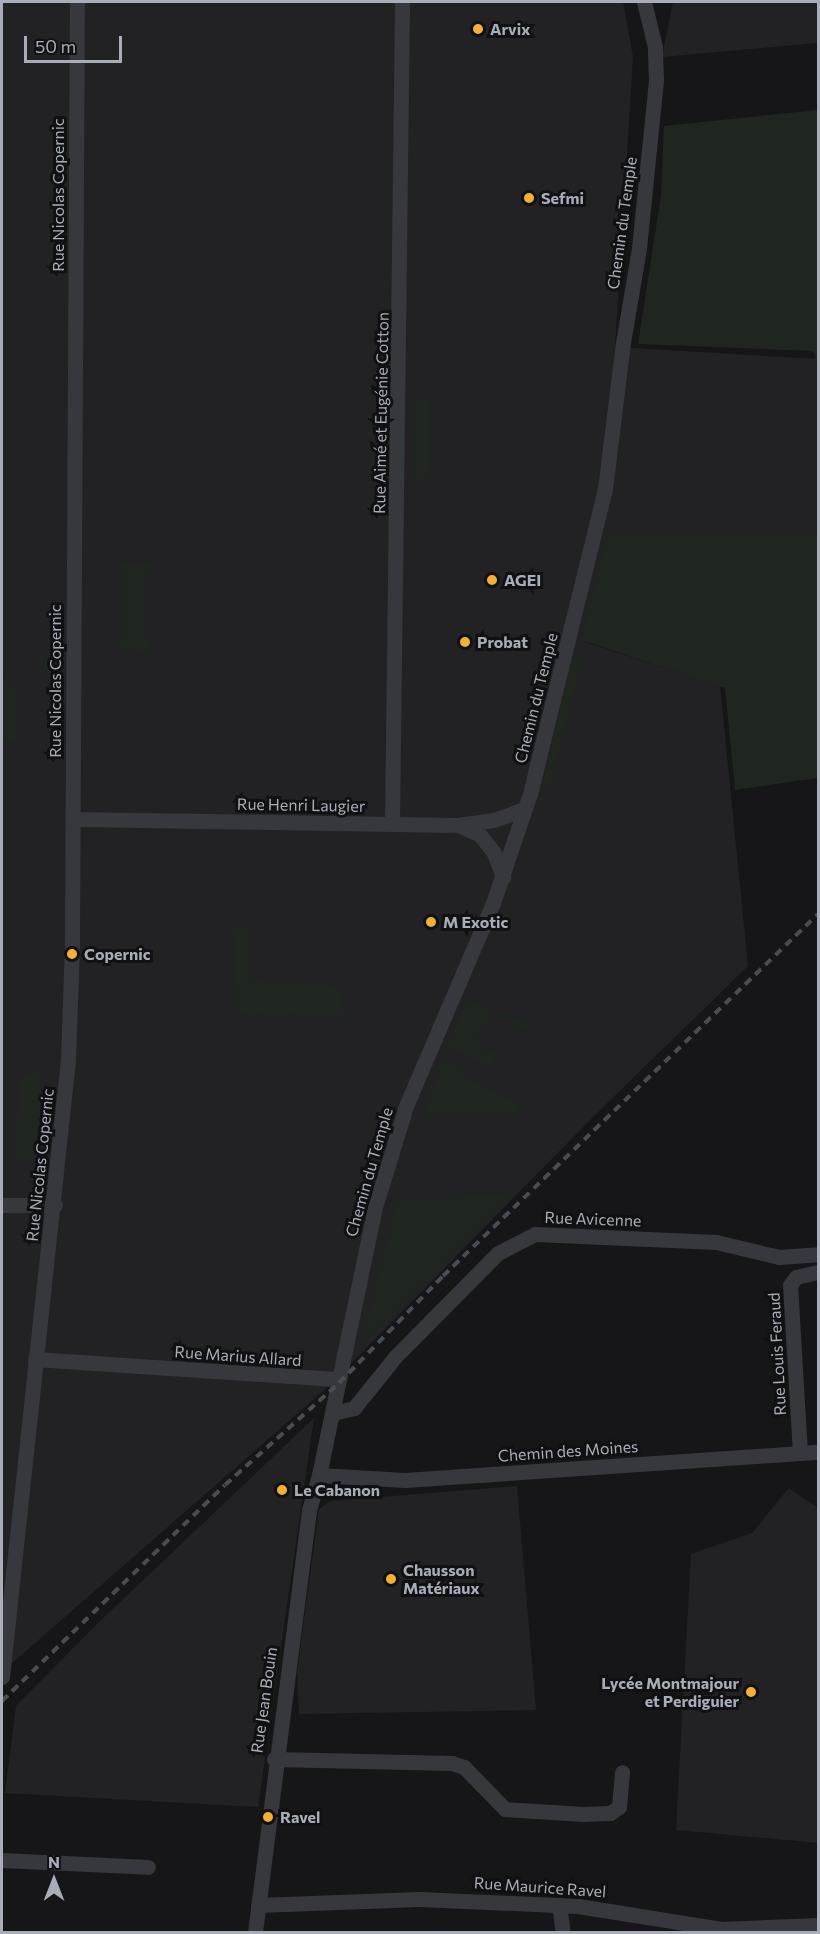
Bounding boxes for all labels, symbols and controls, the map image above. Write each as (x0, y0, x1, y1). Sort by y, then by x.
place label: Arvix (490, 19, 530, 39)
marker: Arvix (471, 22, 485, 36)
scale bar (27, 24, 124, 62)
text: 50 m (35, 35, 76, 57)
street label: Rue Nicolas Copernic (48, 118, 68, 272)
street label: Chemin du Temple (603, 156, 641, 290)
place label: Sefmi (541, 188, 584, 208)
marker: Sefmi (522, 191, 536, 205)
street label: Rue Aimé et Eugénie Cotton (370, 312, 392, 514)
place label: AGEI (504, 570, 541, 590)
marker: AGEI (485, 573, 499, 587)
street label: Rue Nicolas Copernic (45, 604, 65, 758)
street label: Chemin du Temple (511, 631, 561, 765)
place label: Probat (477, 632, 528, 652)
marker: Probat (458, 635, 472, 649)
street label: Rue Henri Laugier (237, 794, 365, 816)
place label: M Exotic (443, 912, 508, 932)
marker: M Exotic (424, 915, 438, 929)
place label: Copernic (84, 944, 150, 964)
marker: Copernic (65, 947, 79, 961)
street label: Rue Nicolas Copernic (22, 1088, 58, 1242)
street label: Chemin du Temple (341, 1105, 397, 1239)
street label: Rue Avicenne (544, 1208, 642, 1230)
street label: Rue Louis Feraud (764, 1292, 790, 1416)
street label: Rue Marius Allard (174, 1342, 302, 1370)
street label: Chemin des Moines (497, 1437, 639, 1465)
place label: Le Cabanon (294, 1480, 380, 1500)
marker: Le Cabanon (275, 1483, 289, 1497)
place label: Chausson Matériaux (403, 1560, 480, 1598)
marker: Chausson Matériaux (384, 1572, 398, 1586)
street label: Rue Jean Bouin (247, 1646, 281, 1754)
place label: Lycée Montmajour et Perdiguier (601, 1673, 739, 1711)
marker: Lycée Montmajour et Perdiguier (744, 1685, 758, 1699)
place label: Ravel (280, 1807, 320, 1827)
marker: Ravel (261, 1810, 275, 1824)
north arrow (24, 1850, 84, 1910)
text: N (48, 1852, 60, 1871)
street label: Rue Maurice Ravel (473, 1873, 607, 1901)

